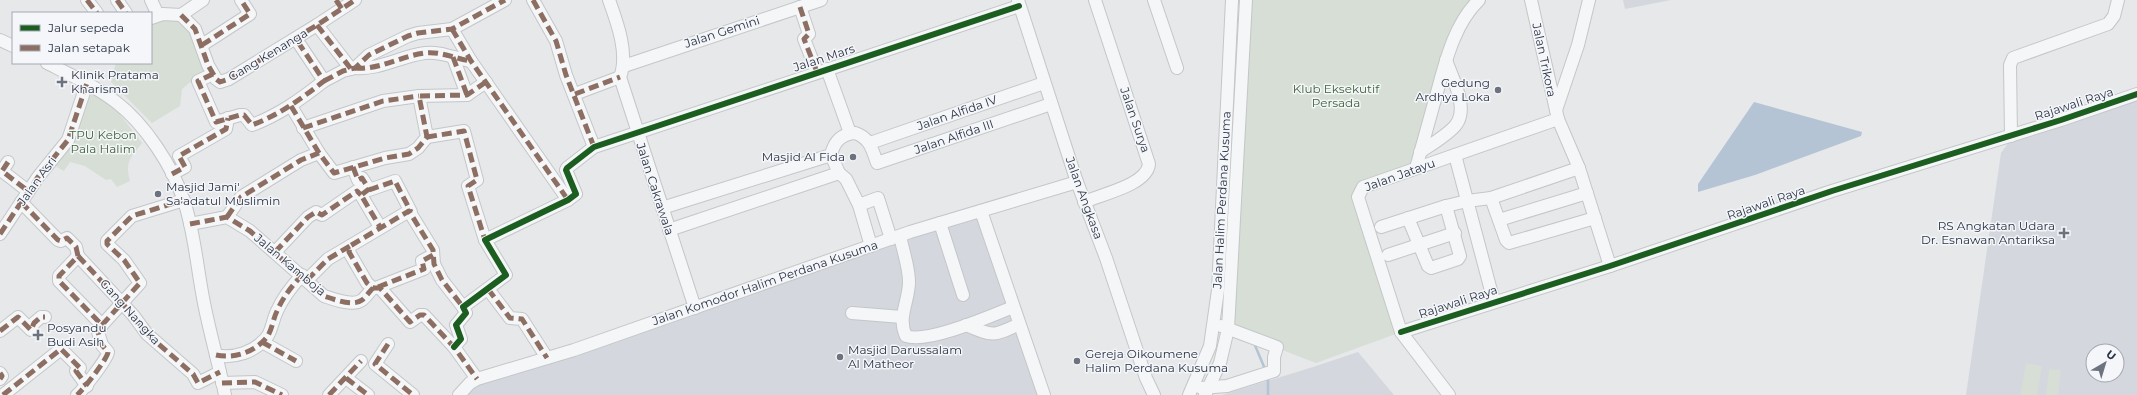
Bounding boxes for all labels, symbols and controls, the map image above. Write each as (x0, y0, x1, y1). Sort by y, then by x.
legend (12, 12, 152, 64)
street label: Jalan Gemini (681, 12, 761, 51)
text: Jalur sepeda (47, 20, 124, 35)
street label: Jalan Trikora (1529, 21, 1560, 98)
street label: Gang Kenanga (225, 25, 310, 84)
text: Jalan setapak (47, 40, 131, 55)
street label: Jalan Mars (790, 40, 857, 75)
place label: Klinik Pratama Kharisma (71, 67, 159, 96)
place label: Gedung Ardhya Loka (1416, 75, 1490, 104)
marker: Klinik Pratama Kharisma (56, 76, 68, 88)
park label: Klub Eksekutif Persada (1293, 81, 1380, 110)
street label: Jalan Surya (1117, 84, 1154, 155)
street label: Rajawali Raya (2033, 84, 2115, 123)
marker: Gedung Ardhya Loka (1493, 85, 1503, 95)
street label: Jalan Alfida IV (914, 92, 1000, 134)
street label: Jalan Halim Perdana Kusuma (1209, 111, 1234, 290)
street label: Jalan Alfida III (911, 116, 995, 157)
park label: TPU Kebon Pala Halim (69, 127, 137, 156)
street label: Jalan Cakrawala (633, 140, 677, 237)
place label: Masjid Al Fida (762, 149, 845, 164)
marker: Masjid Al Fida (848, 152, 858, 162)
street label: Jalan Asri (13, 153, 59, 209)
street label: Jalan Angkasa (1062, 154, 1106, 241)
street label: Jalan Jatayu (1362, 155, 1437, 195)
place label: Masjid Jami' Sa'adatul Muslimin (166, 179, 280, 208)
street label: Rajawali Raya (1725, 182, 1807, 223)
marker: Masjid Jami' Sa'adatul Muslimin (153, 189, 163, 199)
place label: RS Angkatan Udara Dr. Esnawan Antariksa (1921, 218, 2055, 247)
marker: RS Angkatan Udara Dr. Esnawan Antariksa (2058, 227, 2070, 239)
street label: Jalan Kamboja (251, 230, 329, 299)
street label: Jalan Komodor Halim Perdana Kusuma (649, 237, 880, 329)
street label: Gang Nangka (97, 276, 164, 348)
street label: Rajawali Raya (1417, 282, 1499, 321)
place label: Posyandu Budi Asih (47, 320, 107, 349)
marker: Posyandu Budi Asih (32, 329, 44, 341)
place label: Masjid Darussalam Al Matheor (848, 342, 962, 371)
north arrow (2085, 343, 2125, 383)
place label: Gereja Oikoumene Halim Perdana Kusuma (1085, 346, 1228, 375)
text: U (2103, 347, 2119, 363)
marker: Masjid Darussalam Al Matheor (835, 352, 845, 362)
marker: Gereja Oikoumene Halim Perdana Kusuma (1072, 356, 1082, 366)

